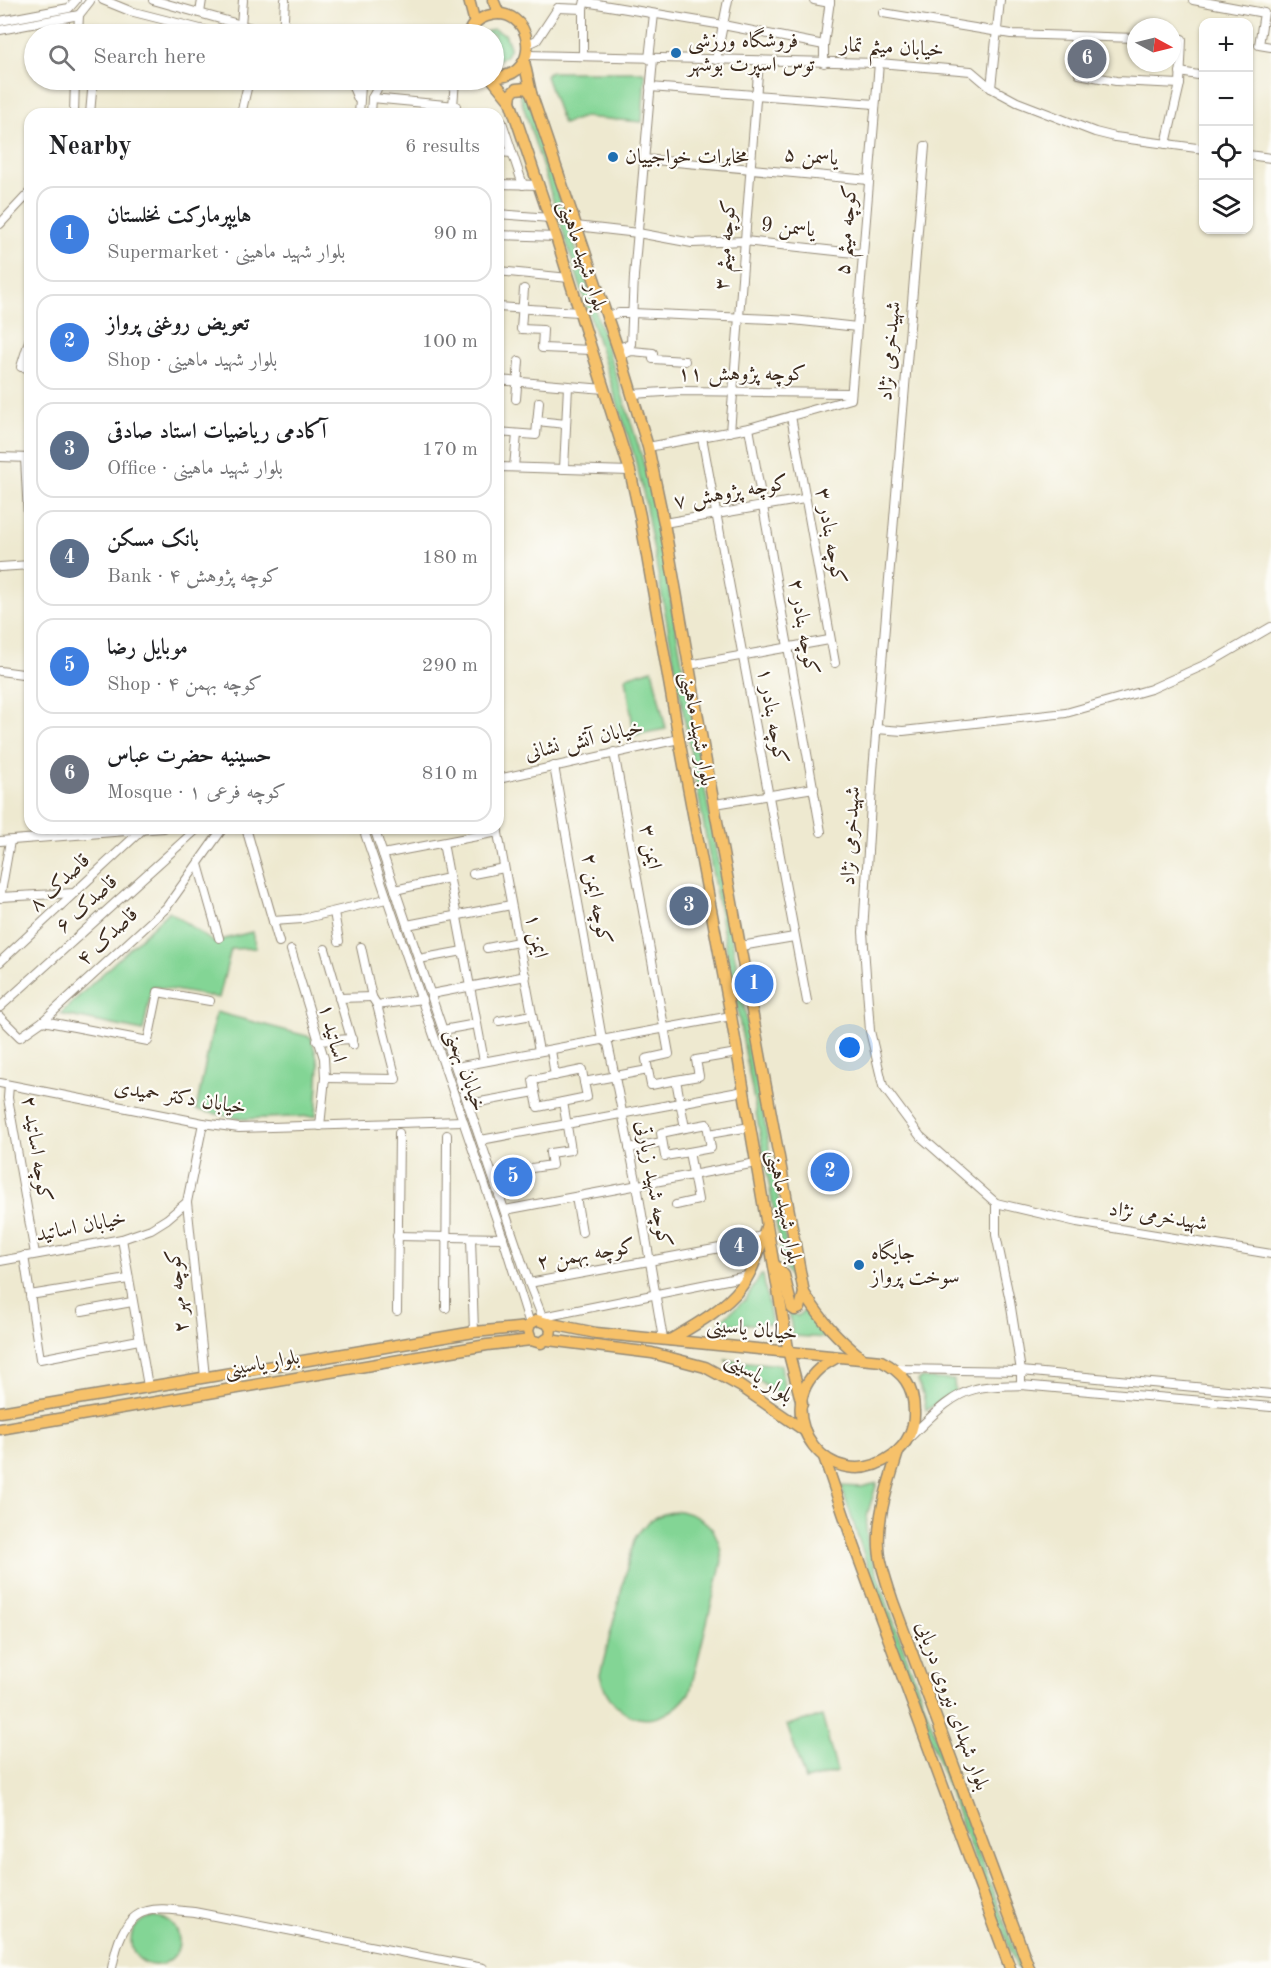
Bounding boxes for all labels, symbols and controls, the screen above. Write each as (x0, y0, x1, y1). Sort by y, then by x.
north arrow (1127, 18, 1181, 72)
map controls (1199, 18, 1253, 234)
button: + (1199, 18, 1253, 72)
search box (24, 24, 504, 90)
place label: فروشگاه ورزشی توس اسپرت بوشهر (686, 27, 816, 78)
street label: خیابان میثم تمار (837, 35, 944, 70)
pin: 6 (1068, 36, 1106, 82)
icon: search (45, 41, 78, 74)
text: Search here (93, 46, 206, 68)
marker: فروشگاه ورزشی توس اسپرت بوشهر (669, 46, 683, 60)
button: − (1199, 72, 1253, 126)
button: locate (1199, 126, 1253, 180)
text: Nearby (48, 134, 132, 160)
text: 6 results (405, 137, 480, 157)
street label: یاسمن ۵ (783, 144, 840, 172)
place label: مخابرات خواجییان (625, 147, 749, 169)
marker: مخابرات خواجییان (606, 150, 620, 164)
button: layers (1199, 180, 1253, 234)
street label: کوچه میثم ۵ (833, 184, 870, 277)
street label: بلوار شهید ماهینی (551, 198, 610, 315)
street label: کوچه میثم ۳ (712, 199, 749, 292)
text: هایپرمارکت نخلستان (107, 205, 251, 227)
street label: یاسمن 9 (760, 215, 817, 243)
text: 1 (64, 224, 75, 244)
text: 90 m (433, 224, 478, 244)
text: Supermarket · بلوار شهید ماهینی (107, 243, 345, 263)
street label: شهیدخرمی نژاد (875, 300, 907, 402)
text: تعویض روغنی پرواز (107, 313, 249, 335)
text: 2 (64, 332, 75, 352)
text: 100 m (422, 332, 478, 352)
text: Shop · بلوار شهید ماهینی (107, 351, 277, 371)
street label: کوچه پژوهش ۱۱ (678, 364, 806, 387)
text: آکادمی ریاضیات استاد صادقی (107, 421, 327, 443)
text: 3 (64, 440, 75, 460)
text: 170 m (422, 440, 478, 460)
text: Office · بلوار شهید ماهینی (107, 459, 283, 479)
street label: کوچه پژوهش ۷ (672, 473, 790, 515)
street label: کوچه بنادر ۳ (809, 486, 849, 586)
text: بانک مسکن (107, 529, 199, 551)
text: 4 (64, 548, 75, 568)
text: 180 m (422, 548, 478, 568)
text: Bank · کوچه پژوهش ۴ (107, 567, 280, 587)
street label: کوچه بنادر ۲ (782, 577, 822, 677)
text: موبایل رضا (107, 637, 188, 659)
text: 5 (64, 656, 75, 676)
text: 290 m (422, 656, 478, 676)
street label: کوچه بنادر ۱ (751, 666, 791, 766)
street label: بلوار شهید ماهینی (674, 670, 717, 788)
text: Shop · کوچه بهمن ۴ (107, 675, 262, 695)
street label: خیابان آتش نشانی (522, 713, 646, 767)
text: حسینیه حضرت عباس (107, 745, 272, 767)
text: 6 (64, 764, 75, 784)
text: 810 m (422, 764, 478, 784)
text: Mosque · کوچه فرعی ۱ (107, 783, 286, 803)
street label: شهیدخرمی نژاد (838, 786, 866, 886)
street label: ایمن ۳ (633, 823, 665, 871)
street label: قاصدک ۸ (25, 849, 95, 916)
street label: کوچه ایمن ۲ (576, 852, 614, 947)
street label: قاصدک ۶ (51, 870, 122, 937)
pin: 3 (670, 884, 708, 928)
street label: قاصدک ۴ (73, 903, 143, 970)
street label: ایمن ۱ (519, 912, 551, 961)
pin: 1 (734, 962, 774, 1006)
street label: اساتید ۱ (315, 1002, 349, 1064)
street label: خیابان بهمنی (438, 1026, 489, 1115)
your location (835, 1033, 864, 1062)
street label: خیابان دکتر حمیدی (112, 1077, 248, 1120)
street label: کوچه اساتید ۲ (15, 1094, 55, 1204)
street label: کوچه شهید زیارتی (629, 1119, 675, 1250)
street label: بلوار شهید ماهینی (761, 1148, 804, 1266)
pin: 2 (810, 1150, 850, 1194)
pin: 5 (494, 1154, 532, 1200)
street label: شهیدخرمی نژاد (1107, 1199, 1209, 1237)
street label: خیابان اساتید (34, 1208, 128, 1247)
pin: 4 (720, 1224, 758, 1270)
street label: کوچه بهمن ۲ (535, 1236, 637, 1276)
place label: جایگاه سوخت پرواز (869, 1239, 960, 1289)
street label: کوچه مهر ۲ (163, 1248, 195, 1334)
marker: جایگاه سوخت پرواز (852, 1258, 866, 1272)
street label: خیابان یاسینی (705, 1315, 799, 1348)
street label: بلوار یاسینی (223, 1347, 302, 1384)
street label: بلوار یاسینی (720, 1349, 797, 1410)
street label: بلوار شهدای نیروی دریایی (910, 1619, 992, 1794)

